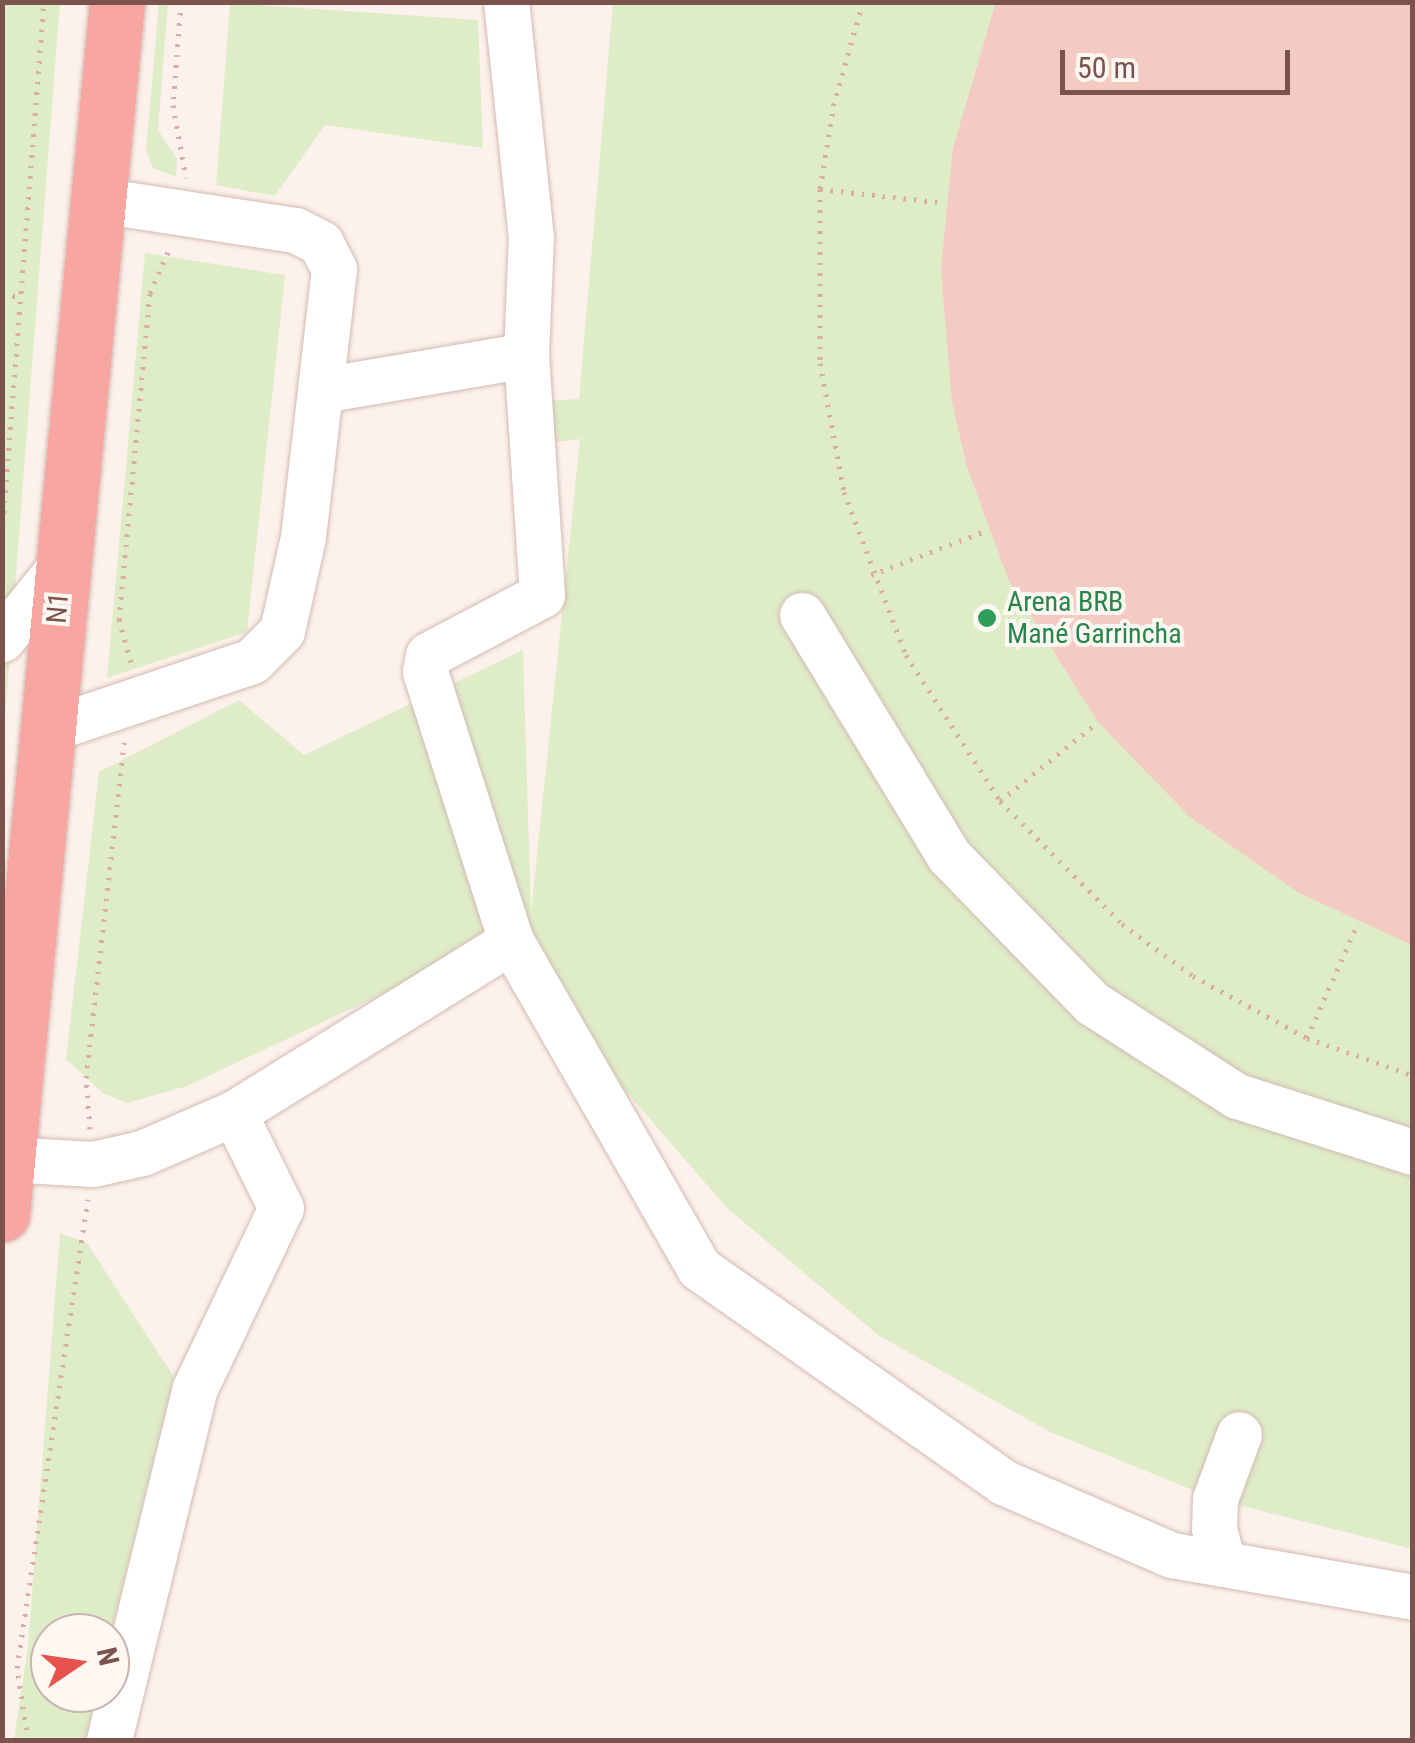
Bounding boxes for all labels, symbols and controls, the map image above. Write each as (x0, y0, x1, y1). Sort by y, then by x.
scale bar (1065, 30, 1295, 92)
text: 50 m (1077, 50, 1136, 85)
place label: Arena BRB Mané Garrincha (1007, 585, 1182, 651)
street label: N1 (40, 591, 76, 625)
marker: Arena BRB Mané Garrincha (976, 607, 998, 629)
north arrow (30, 1613, 130, 1713)
text: N (90, 1645, 126, 1669)

